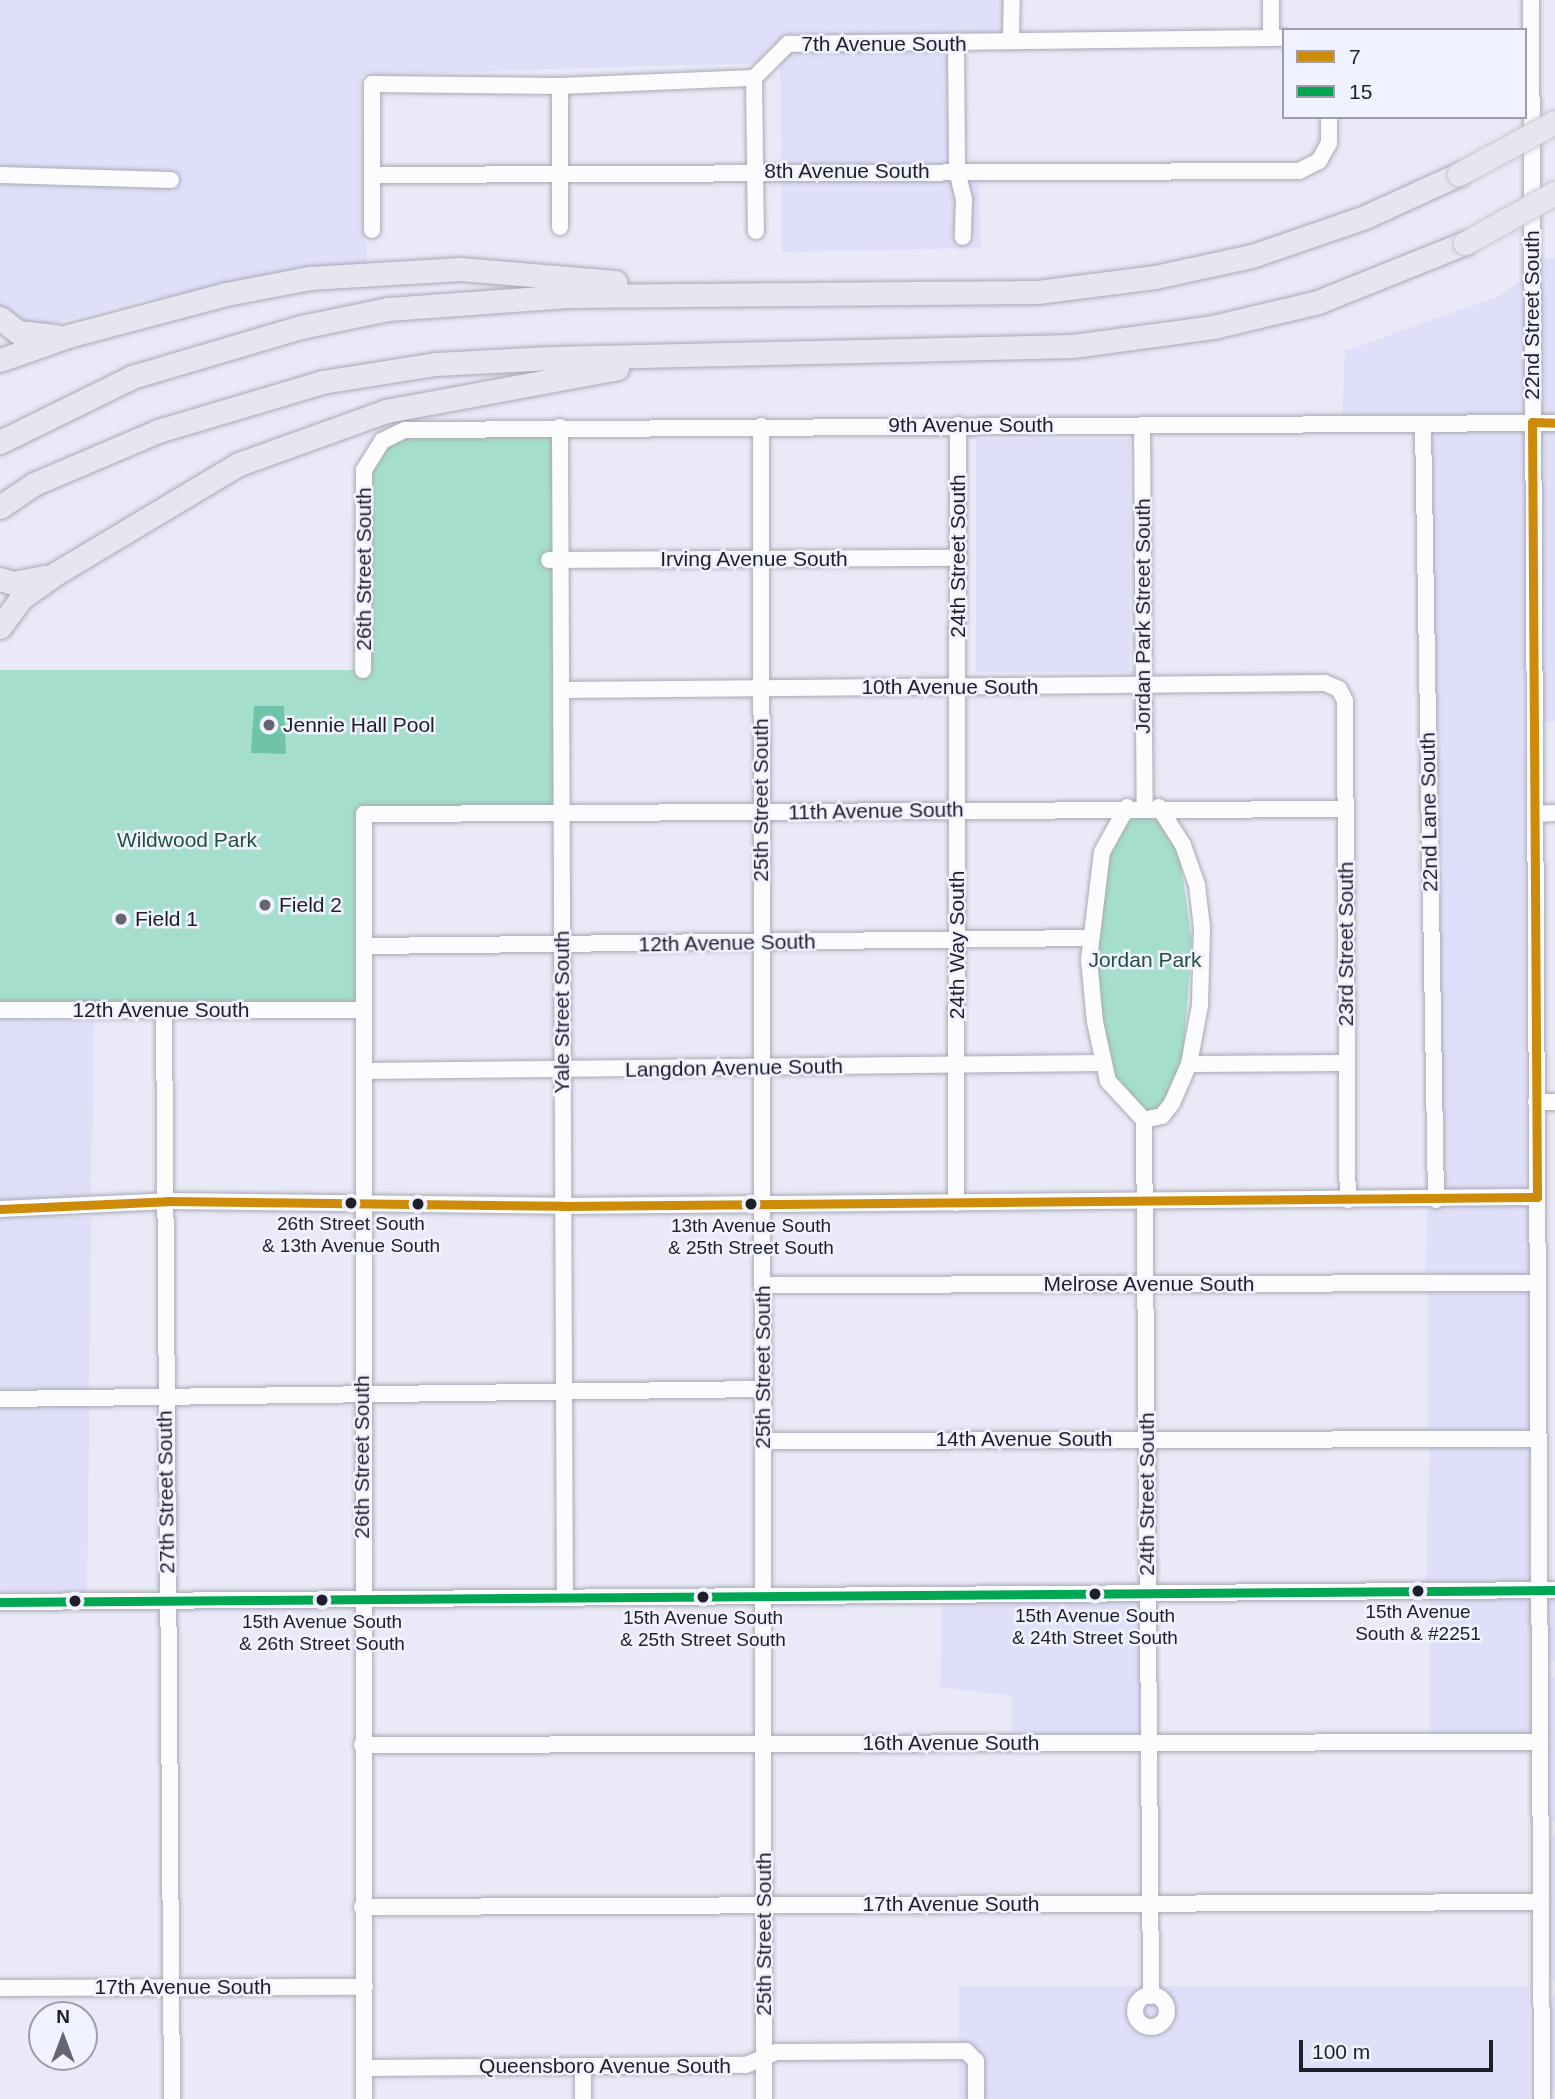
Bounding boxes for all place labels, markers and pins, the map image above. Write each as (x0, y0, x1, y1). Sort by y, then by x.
place label: Jennie Hall Pool (283, 712, 435, 738)
marker: Jennie Hall Pool (261, 717, 277, 733)
place label: Field 2 (279, 892, 342, 918)
marker: Field 2 (257, 897, 273, 913)
place label: Field 1 (135, 906, 198, 932)
marker: Field 1 (113, 911, 129, 927)
marker: 26th Street South & 13th Avenue South (344, 1196, 358, 1210)
unlabelled marker (411, 1197, 425, 1211)
marker: 13th Avenue South & 25th Street South (744, 1197, 758, 1211)
place label: 26th Street South & 13th Avenue South (261, 1213, 441, 1257)
place label: 13th Avenue South & 25th Street South (668, 1215, 834, 1259)
marker: 15th Avenue South & #2251 (1411, 1584, 1425, 1598)
marker: 15th Avenue South & 24th Street South (1088, 1587, 1102, 1601)
marker: 15th Avenue South & 25th Street South (696, 1590, 710, 1604)
marker: 15th Avenue South & 26th Street South (315, 1593, 329, 1607)
unlabelled marker (68, 1594, 82, 1608)
place label: 15th Avenue South & #2251 (1355, 1601, 1481, 1645)
place label: 15th Avenue South & 24th Street South (1012, 1605, 1178, 1649)
place label: 15th Avenue South & 25th Street South (620, 1607, 786, 1651)
place label: 15th Avenue South & 26th Street South (239, 1611, 405, 1655)

